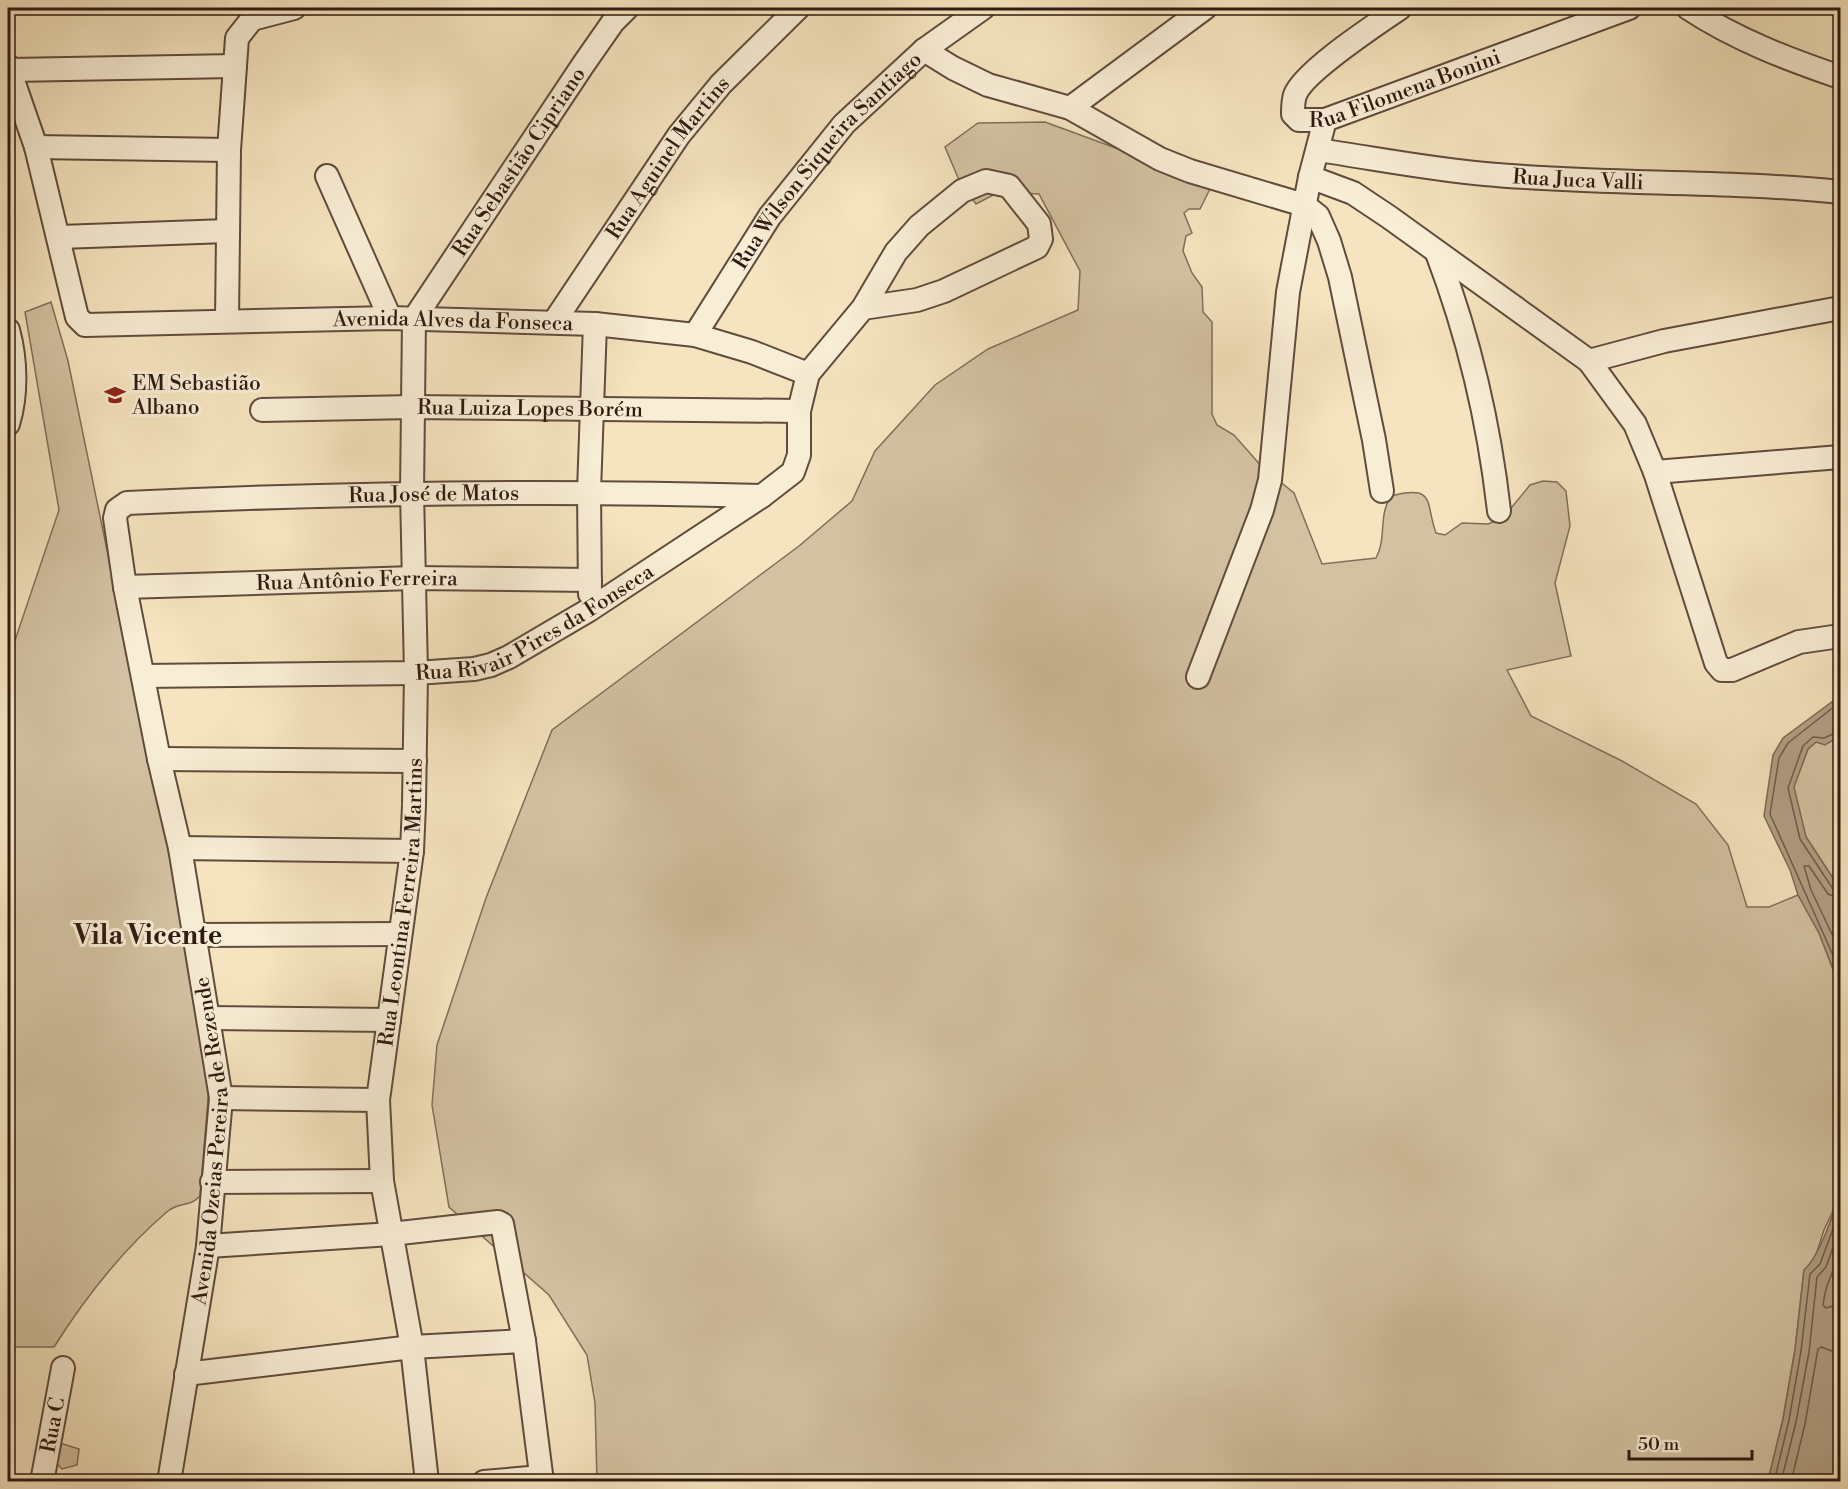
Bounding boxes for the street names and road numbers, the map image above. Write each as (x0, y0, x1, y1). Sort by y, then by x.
street label: Rua Filomena Bonini (1309, 44, 1504, 134)
street label: Rua Wilson Siqueira Santiago (728, 47, 928, 274)
street label: Rua Sebastião Cipriano (447, 63, 592, 262)
street label: Rua Aguinel Martins (601, 71, 735, 245)
street label: Rua Juca Valli (1512, 164, 1644, 196)
street label: Avenida Alves da Fonseca (332, 306, 574, 337)
street label: Rua Luiza Lopes Borém (417, 395, 643, 423)
street label: Rua José de Matos (348, 481, 519, 509)
street label: Rua Rivair Pires da Fonseca (415, 559, 659, 687)
street label: Rua Antônio Ferreira (256, 566, 458, 597)
street label: Rua Leontina Ferreira Martins (373, 758, 429, 1048)
street label: Avenida Ozeias Pereira de Rezende (186, 975, 235, 1308)
street label: Rua C (36, 1395, 71, 1455)

